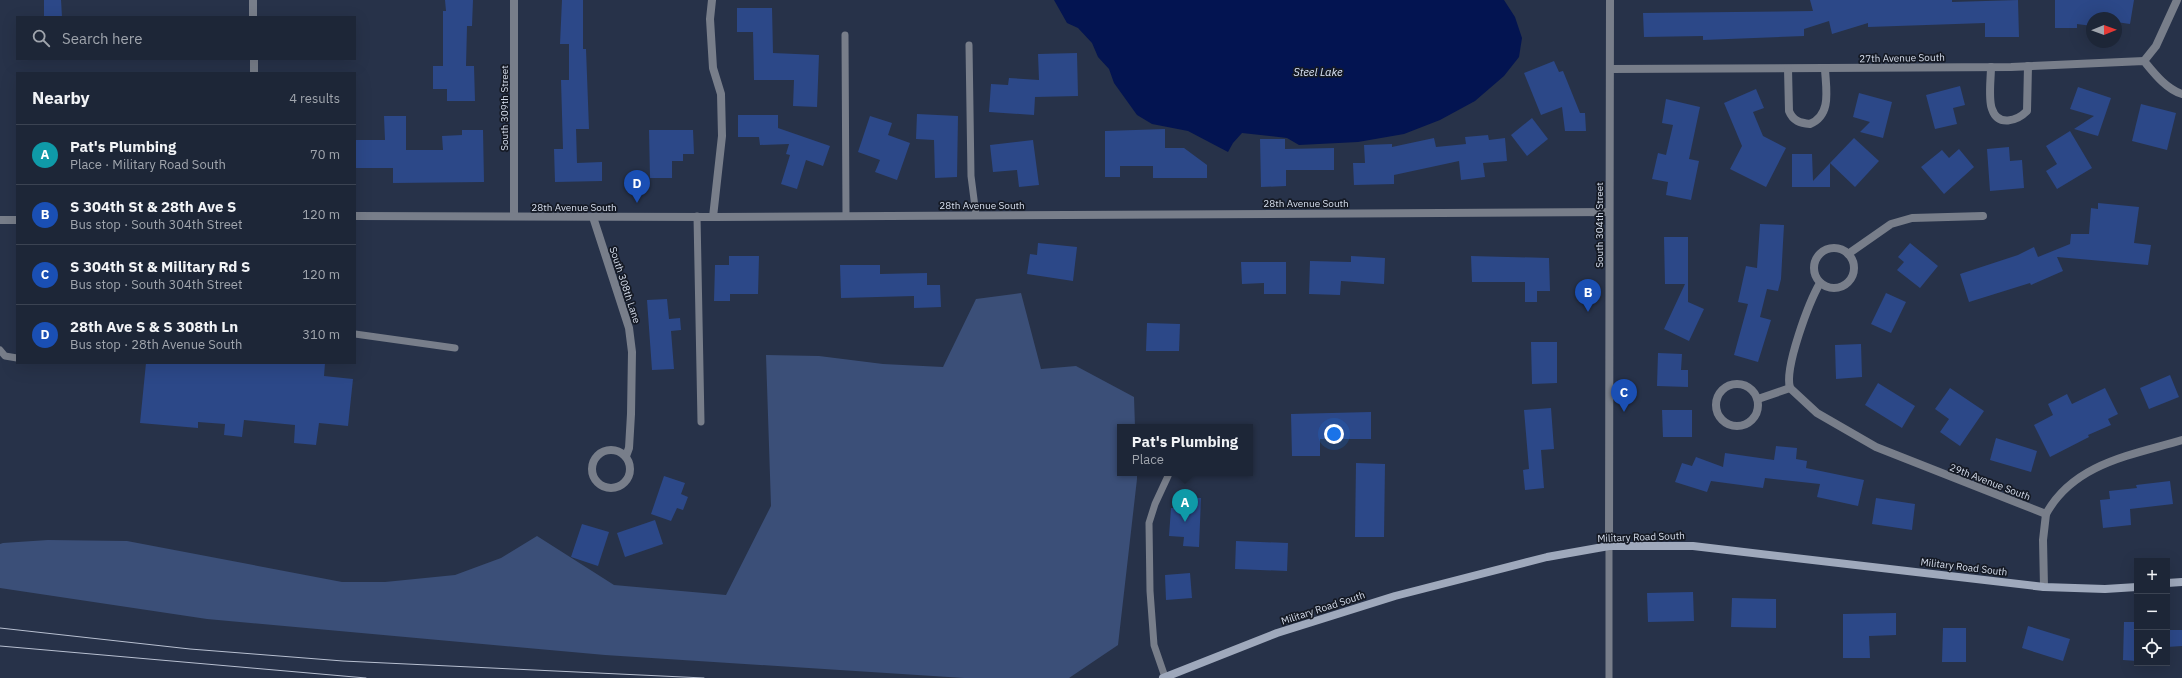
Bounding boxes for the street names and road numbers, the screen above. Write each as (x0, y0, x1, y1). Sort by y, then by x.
street label: 27th Avenue South (1859, 51, 1945, 65)
street label: South 309th Street (498, 65, 511, 151)
street label: South 304th Street (1593, 182, 1606, 268)
street label: 28th Avenue South (1263, 197, 1349, 210)
street label: 28th Avenue South (939, 199, 1025, 212)
street label: 28th Avenue South (531, 201, 617, 214)
street label: South 308th Lane (607, 245, 644, 325)
street label: 29th Avenue South (1948, 461, 2032, 503)
street label: Military Road South (1597, 529, 1685, 545)
street label: Military Road South (1920, 555, 2008, 579)
street label: Military Road South (1279, 588, 1367, 628)

